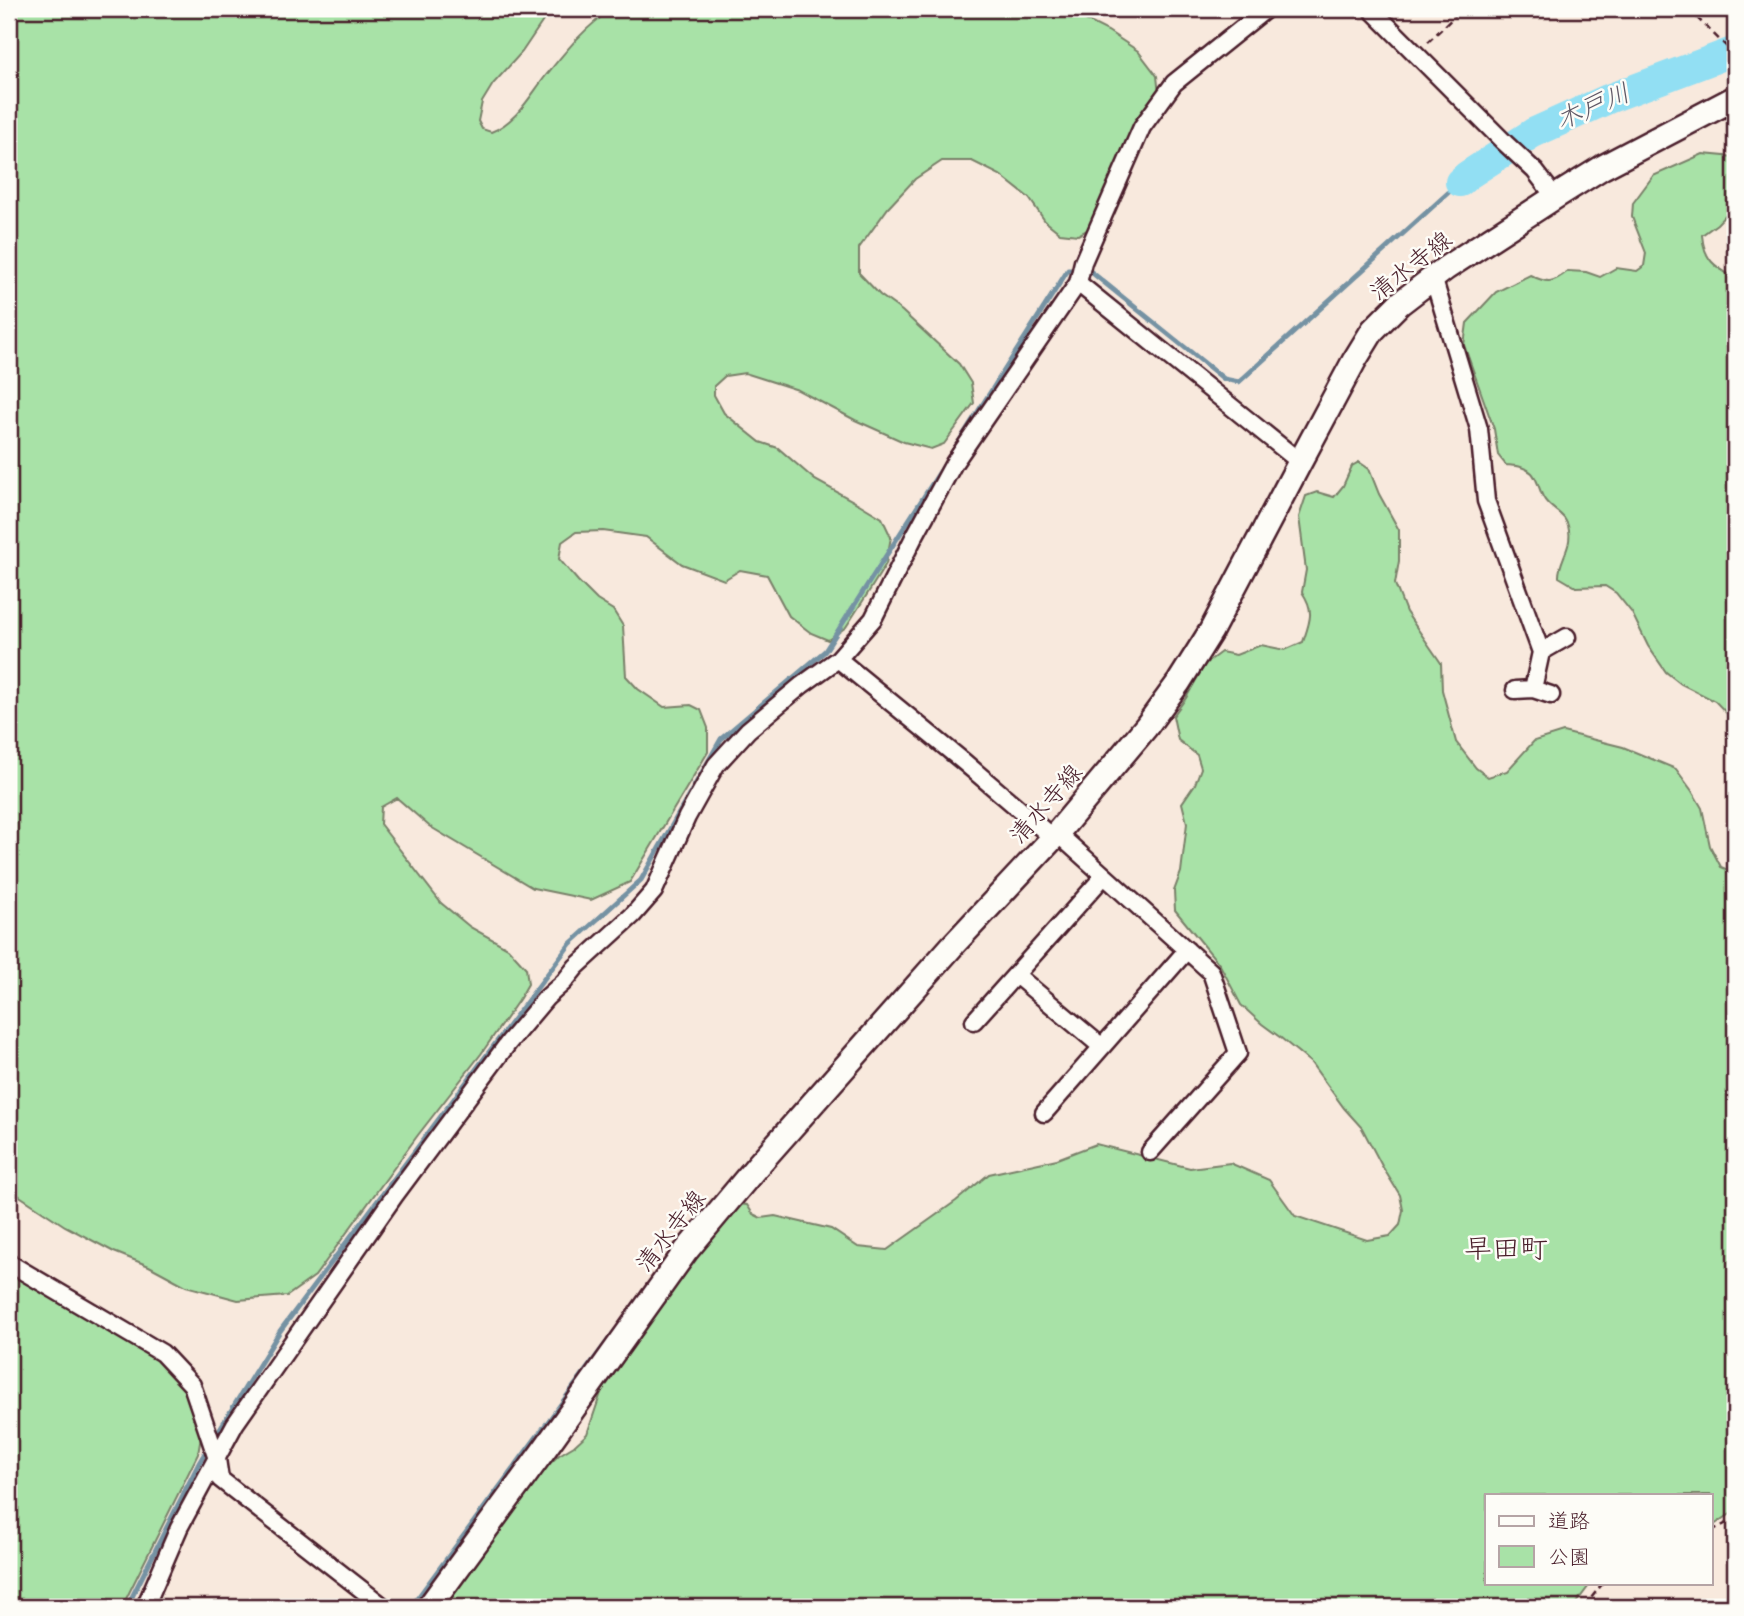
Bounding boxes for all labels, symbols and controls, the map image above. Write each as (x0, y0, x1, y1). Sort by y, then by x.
water label: 木戸川 (1551, 77, 1635, 137)
street label: 清水寺線 (1364, 225, 1458, 307)
street label: 清水寺線 (1004, 758, 1088, 850)
street label: 清水寺線 (630, 1184, 712, 1278)
district label: 早田町 (1464, 1232, 1548, 1267)
legend (1485, 1494, 1712, 1584)
text: 道路 (1548, 1508, 1590, 1535)
text: 公園 (1548, 1544, 1590, 1571)

